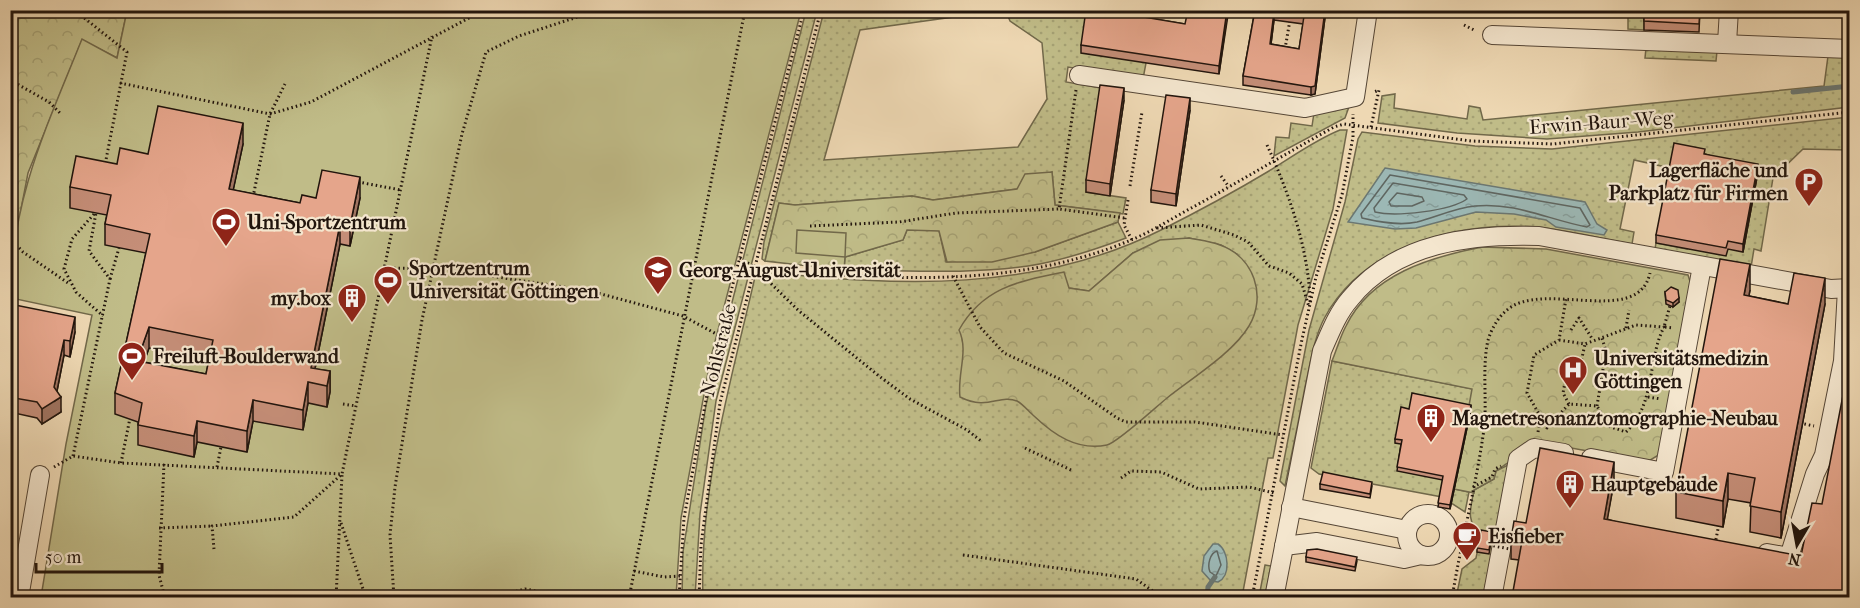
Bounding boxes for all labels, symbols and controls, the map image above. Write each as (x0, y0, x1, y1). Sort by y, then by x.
street label: Erwin-Baur-Weg (1528, 106, 1674, 139)
place label: Lagerfläche und Parkplatz für Firmen (1608, 159, 1789, 205)
parking icon: Lagerfläche und Parkplatz für Firmen (1793, 166, 1825, 208)
sports icon: Uni-Sportzentrum (210, 206, 242, 248)
place label: Uni-Sportzentrum (246, 211, 406, 234)
school or university icon: Georg-August-Universität (642, 254, 674, 296)
place label: Sportzentrum Universität Göttingen (408, 257, 599, 303)
place label: Georg-August-Universität (679, 259, 902, 282)
sports icon: Sportzentrum Universität Göttingen (372, 264, 404, 306)
building icon: my.box (336, 282, 368, 324)
place label: my.box (270, 287, 332, 310)
street label: Nohlstraße (696, 301, 741, 399)
sports icon: Freiluft-Boulderwand (116, 340, 148, 382)
place label: Freiluft-Boulderwand (152, 345, 340, 368)
place label: Universitätsmedizin Göttingen (1593, 347, 1769, 393)
hospital icon: Universitätsmedizin Göttingen (1557, 354, 1589, 396)
building icon: Magnetresonanztomographie-Neubau (1415, 402, 1447, 444)
place label: Magnetresonanztomographie-Neubau (1451, 407, 1779, 430)
building icon: Hauptgebäude (1554, 468, 1586, 510)
place label: Hauptgebäude (1591, 473, 1718, 496)
north arrow (1767, 515, 1827, 575)
cafe icon: Eisfieber (1451, 520, 1483, 562)
place label: Eisfieber (1488, 525, 1564, 548)
scale bar (36, 536, 162, 574)
text: 50 m (45, 547, 82, 568)
text: N (1786, 549, 1802, 570)

